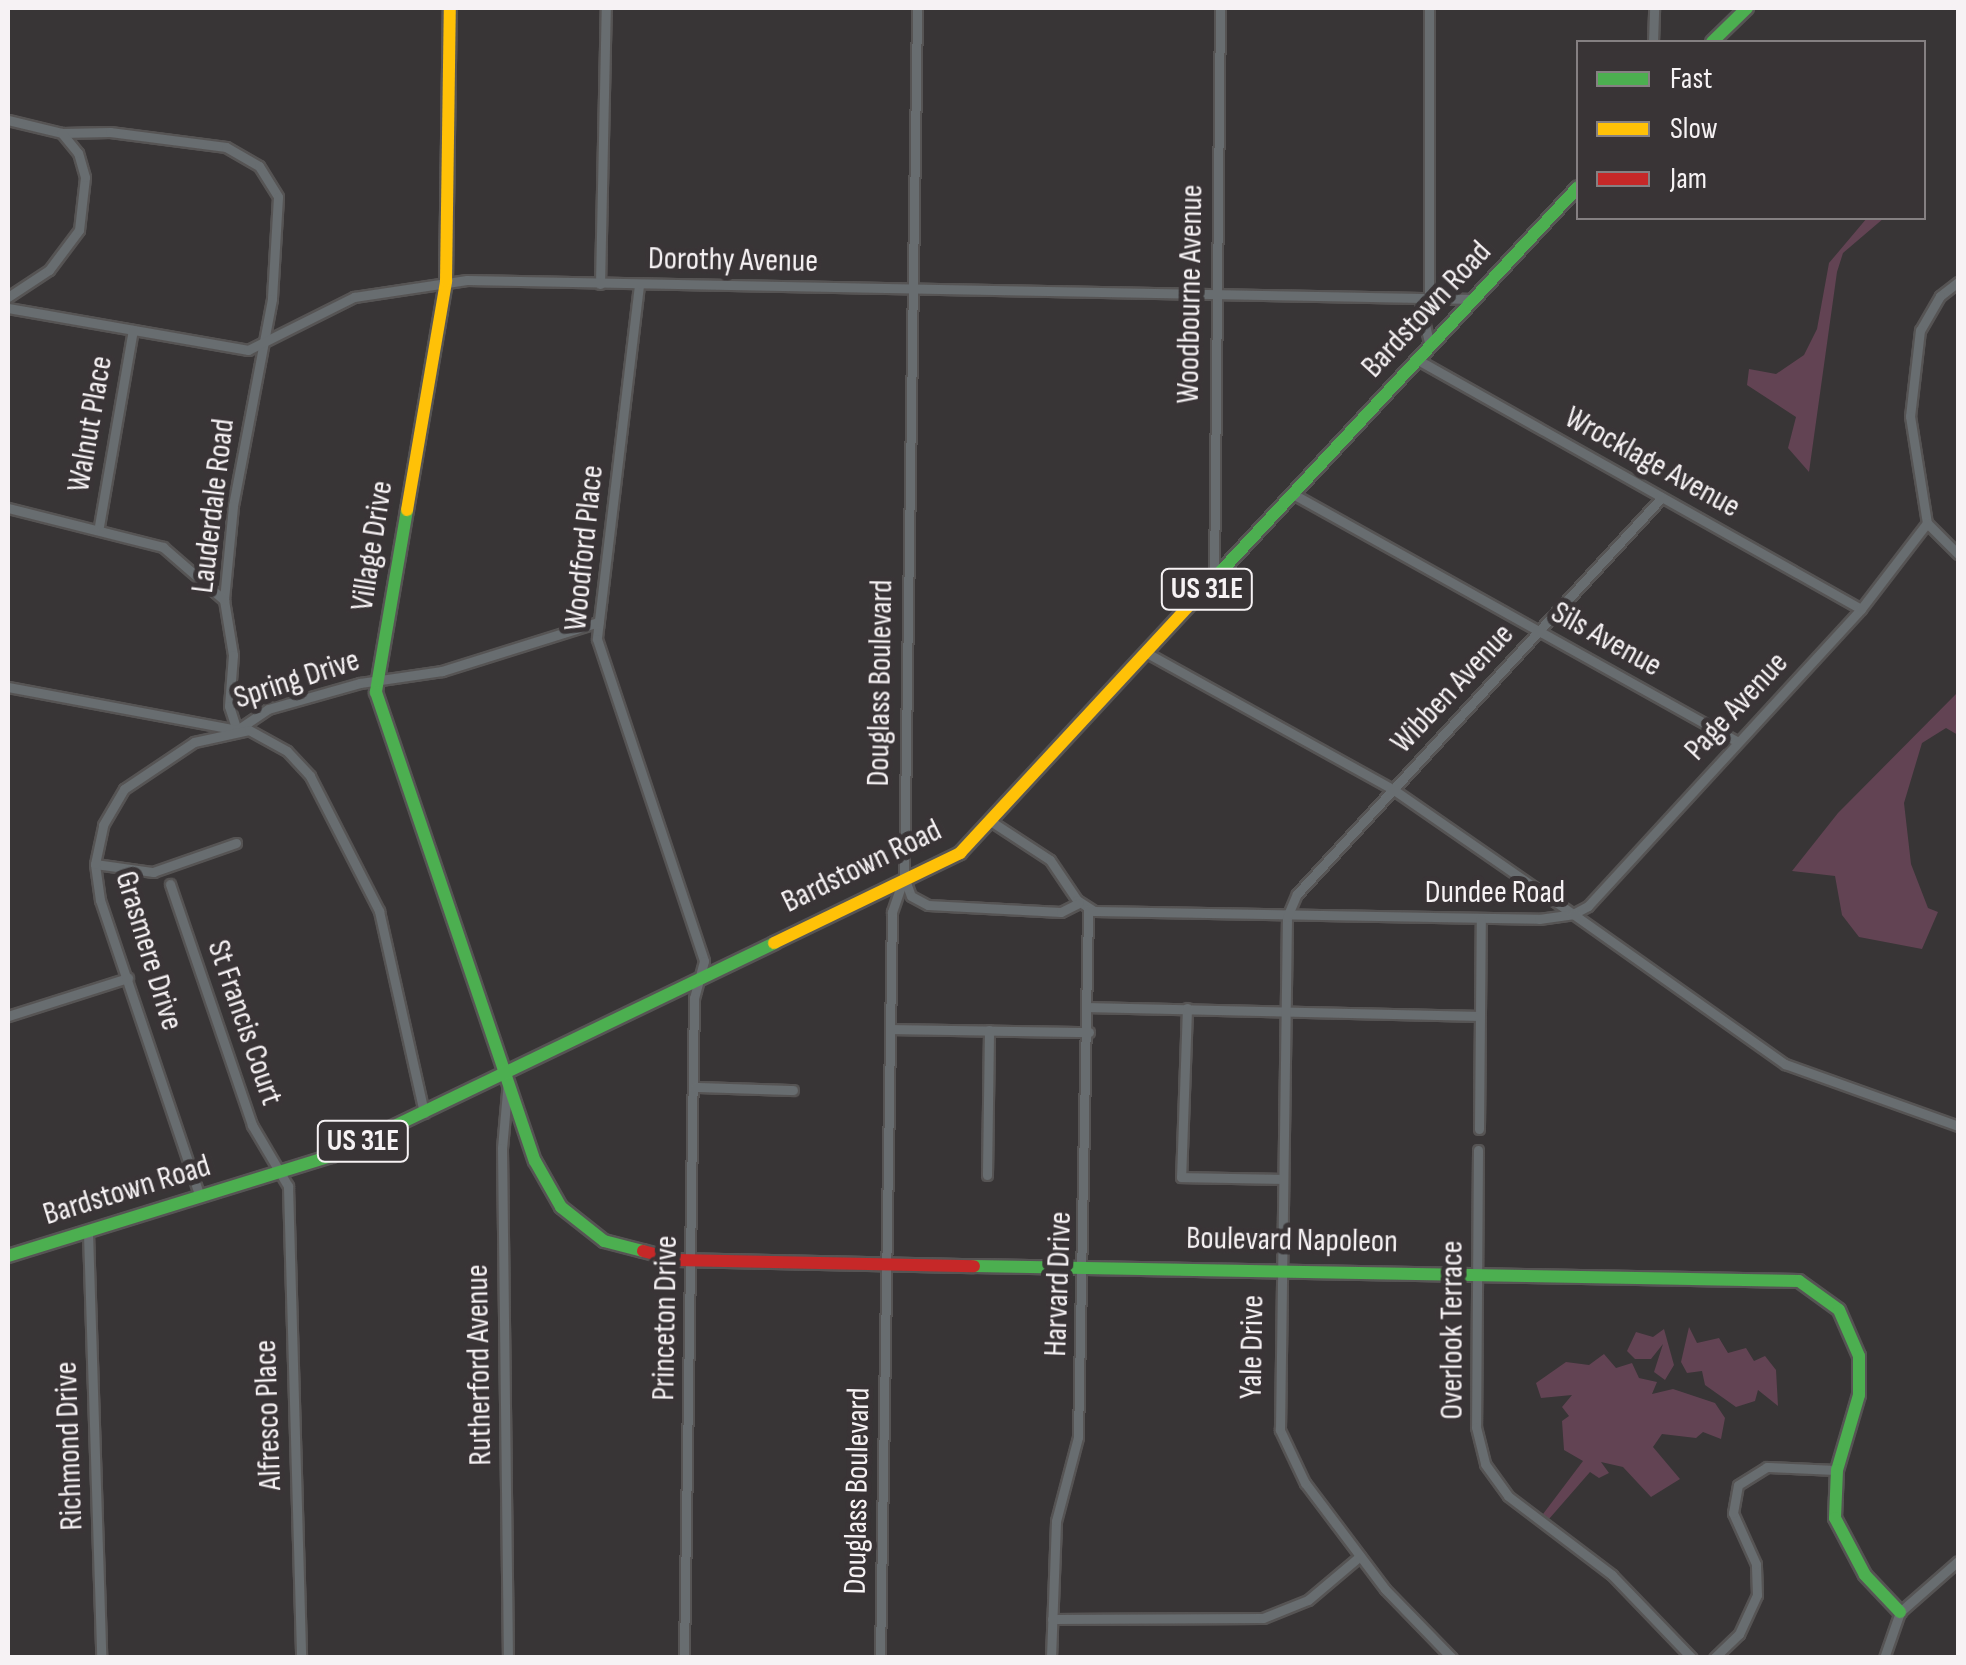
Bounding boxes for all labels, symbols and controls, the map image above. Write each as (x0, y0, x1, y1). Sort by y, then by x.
legend (1576, 40, 1926, 220)
text: Fast (1670, 61, 1712, 97)
text: Slow (1670, 111, 1718, 147)
text: Jam (1670, 161, 1707, 197)
street label: Woodbourne Avenue (1170, 184, 1212, 404)
street label: Bardstown Road (1354, 234, 1500, 386)
street label: Dorothy Avenue (648, 240, 818, 282)
street label: Walnut Place (60, 353, 122, 495)
street label: Wrocklage Avenue (1558, 399, 1746, 527)
street label: Lauderdale Road (184, 417, 244, 595)
street label: Woodford Place (557, 463, 613, 633)
street label: Village Drive (344, 478, 402, 614)
road number: US 31E (1160, 564, 1254, 614)
street label: Douglass Boulevard (860, 579, 902, 787)
street label: Sils Avenue (1544, 594, 1668, 686)
street label: Wibben Avenue (1383, 616, 1523, 762)
street label: Spring Drive (229, 642, 365, 718)
street label: Page Avenue (1677, 645, 1797, 769)
street label: Bardstown Road (776, 812, 948, 922)
street label: Grasmere Drive (106, 867, 190, 1035)
street label: Dundee Road (1425, 874, 1565, 912)
street label: St Francis Court (198, 935, 290, 1111)
road number: US 31E (316, 1116, 410, 1166)
street label: Bardstown Road (39, 1147, 215, 1235)
street label: Harvard Drive (1037, 1211, 1081, 1357)
street label: Boulevard Napoleon (1186, 1220, 1398, 1262)
street label: Princeton Drive (645, 1235, 687, 1401)
street label: Overlook Terrace (1434, 1240, 1472, 1420)
street label: Rutherford Avenue (459, 1264, 501, 1466)
street label: Yale Drive (1233, 1295, 1273, 1399)
street label: Alfresco Place (247, 1339, 291, 1491)
street label: Richmond Drive (48, 1361, 92, 1531)
street label: Douglass Boulevard (837, 1387, 879, 1595)

